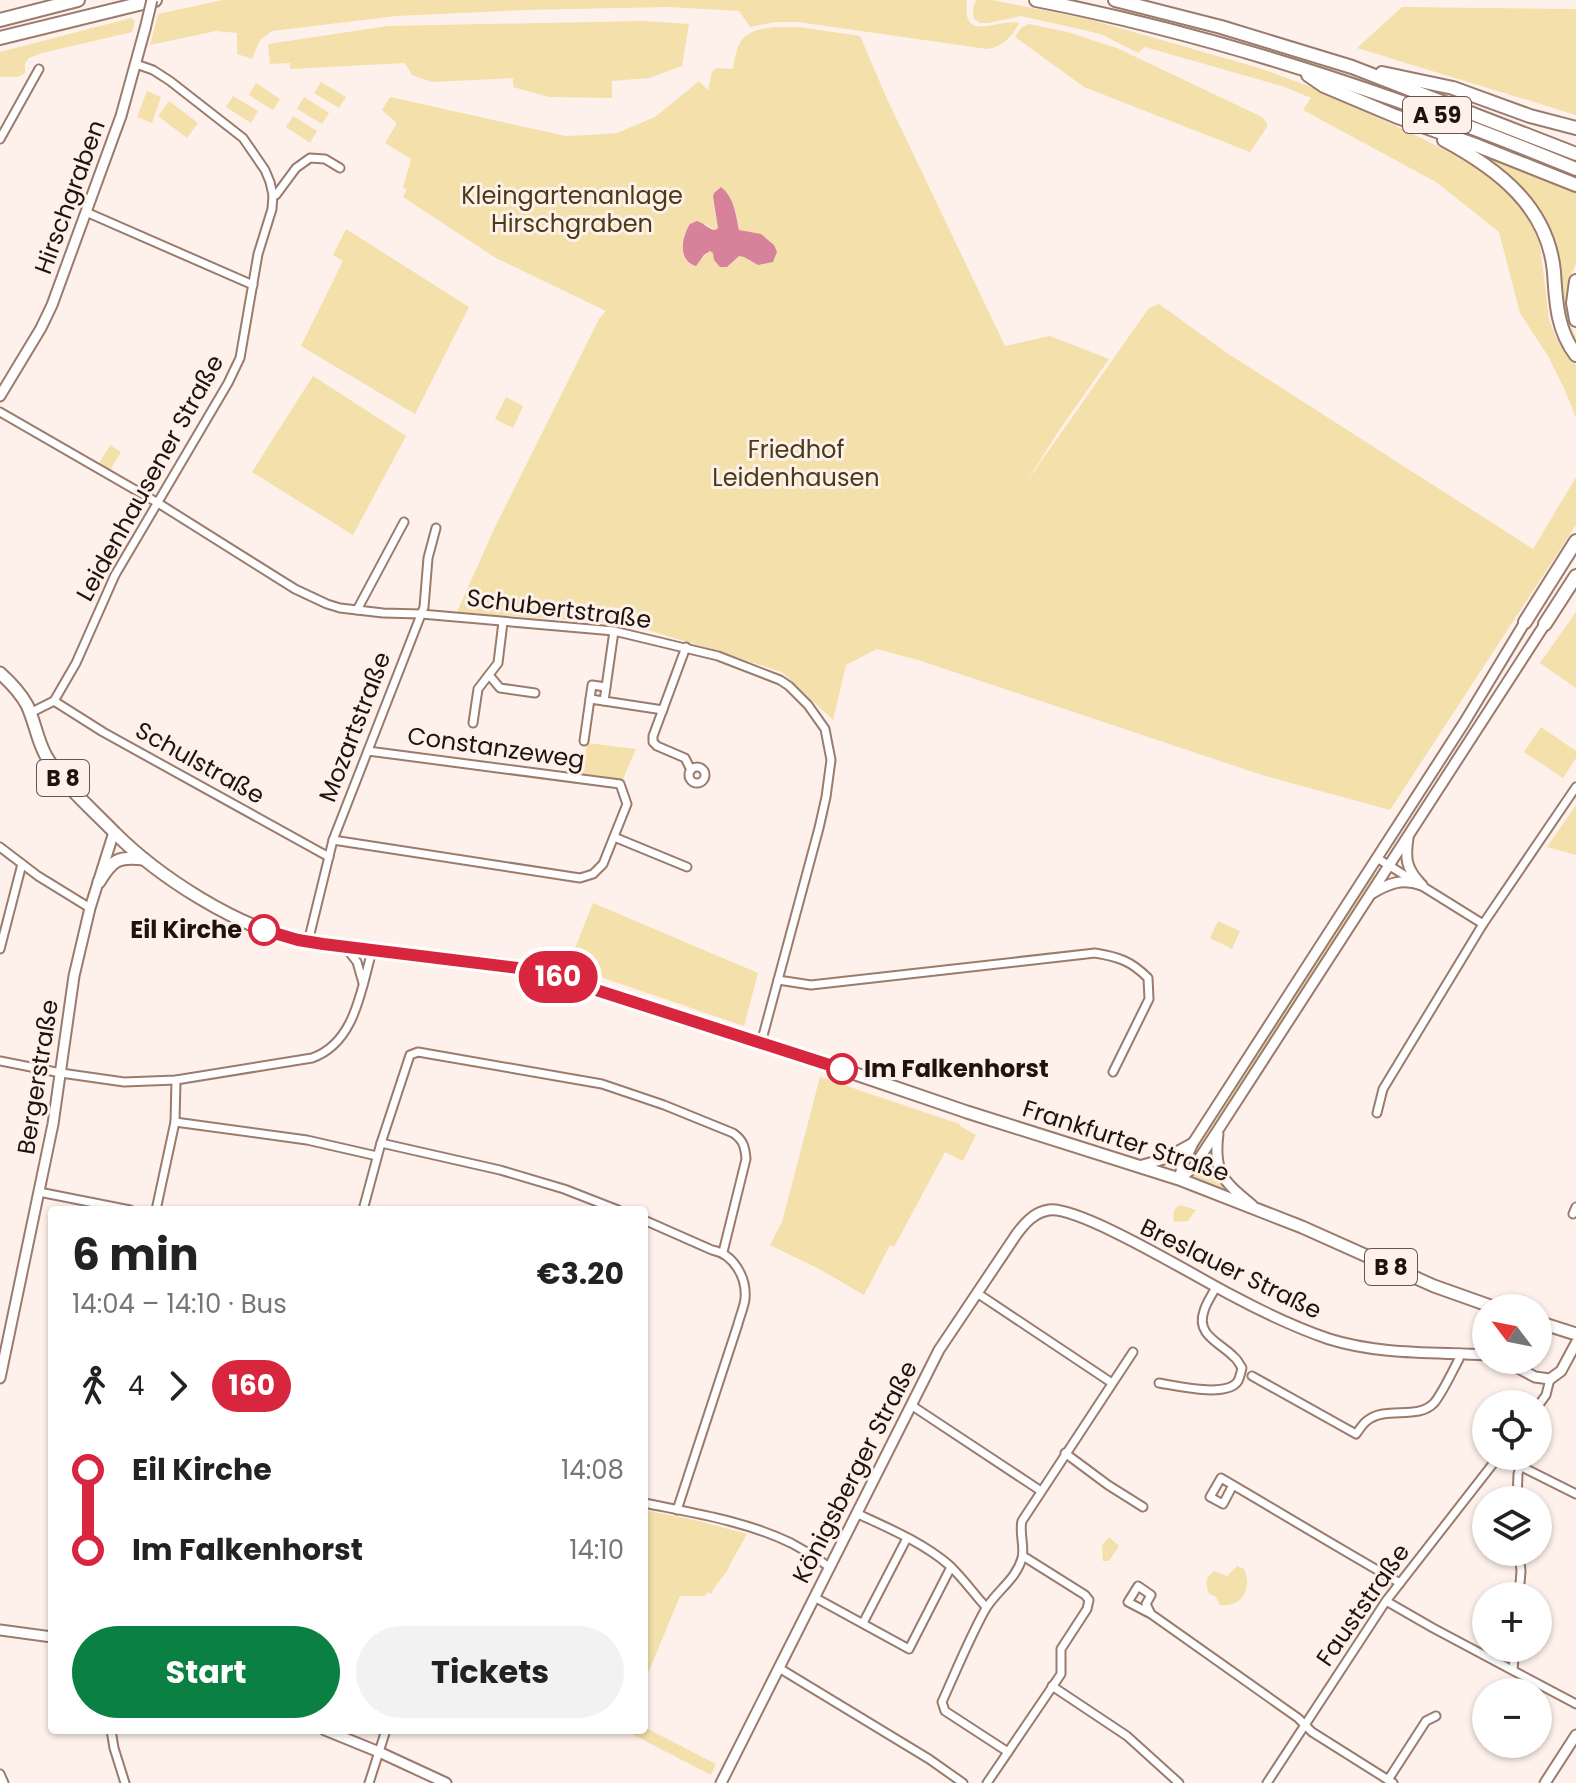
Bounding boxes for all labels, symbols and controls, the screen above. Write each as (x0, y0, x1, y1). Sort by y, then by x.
road number: A 59 (1403, 97, 1471, 133)
street label: Hirschgraben (26, 115, 113, 278)
park label: Kleingartenanlage Hirschgraben (461, 179, 683, 240)
street label: Leidenhausener Straße (68, 349, 231, 607)
park label: Friedhof Leidenhausen (712, 433, 880, 494)
street label: Schubertstraße (465, 581, 653, 636)
street label: Mozartstraße (311, 647, 398, 807)
street label: Schulstraße (130, 713, 271, 812)
street label: Constanzeweg (405, 719, 587, 776)
road number: B 8 (37, 760, 89, 796)
place label: Eil Kirche (130, 913, 242, 946)
marker: Eil Kirche (249, 915, 279, 945)
line badge: 160 (512, 951, 604, 1003)
text: 160 (535, 957, 581, 996)
street label: Bergerstraße (9, 997, 66, 1157)
place label: Im Falkenhorst (864, 1052, 1049, 1085)
marker: Im Falkenhorst (827, 1054, 857, 1084)
street label: Frankfurter Straße (1019, 1092, 1234, 1189)
street label: Breslauer Straße (1135, 1210, 1327, 1327)
text: 6 min (72, 1224, 199, 1285)
road number: B 8 (1365, 1249, 1417, 1285)
text: €3.20 (537, 1252, 624, 1295)
text: 14:04 – 14:10 · Bus (72, 1286, 287, 1322)
north arrow (1472, 1294, 1552, 1374)
map controls (1472, 1294, 1552, 1758)
street label: Königsberger Straße (784, 1355, 925, 1589)
icon: walk (72, 1364, 116, 1408)
icon: forward (156, 1364, 200, 1408)
text: 160 (228, 1366, 275, 1405)
text: 4 (128, 1368, 144, 1404)
button: locate (1472, 1390, 1552, 1470)
text: Eil Kirche (132, 1448, 272, 1491)
text: 14:08 (561, 1452, 624, 1488)
button: layers (1472, 1486, 1552, 1566)
text: Im Falkenhorst (132, 1528, 363, 1571)
text: 14:10 (569, 1532, 624, 1568)
street label: Fauststraße (1308, 1537, 1417, 1673)
button: + (1472, 1582, 1552, 1662)
button: Start (72, 1626, 340, 1718)
button: Tickets (356, 1626, 624, 1718)
button: − (1472, 1678, 1552, 1758)

